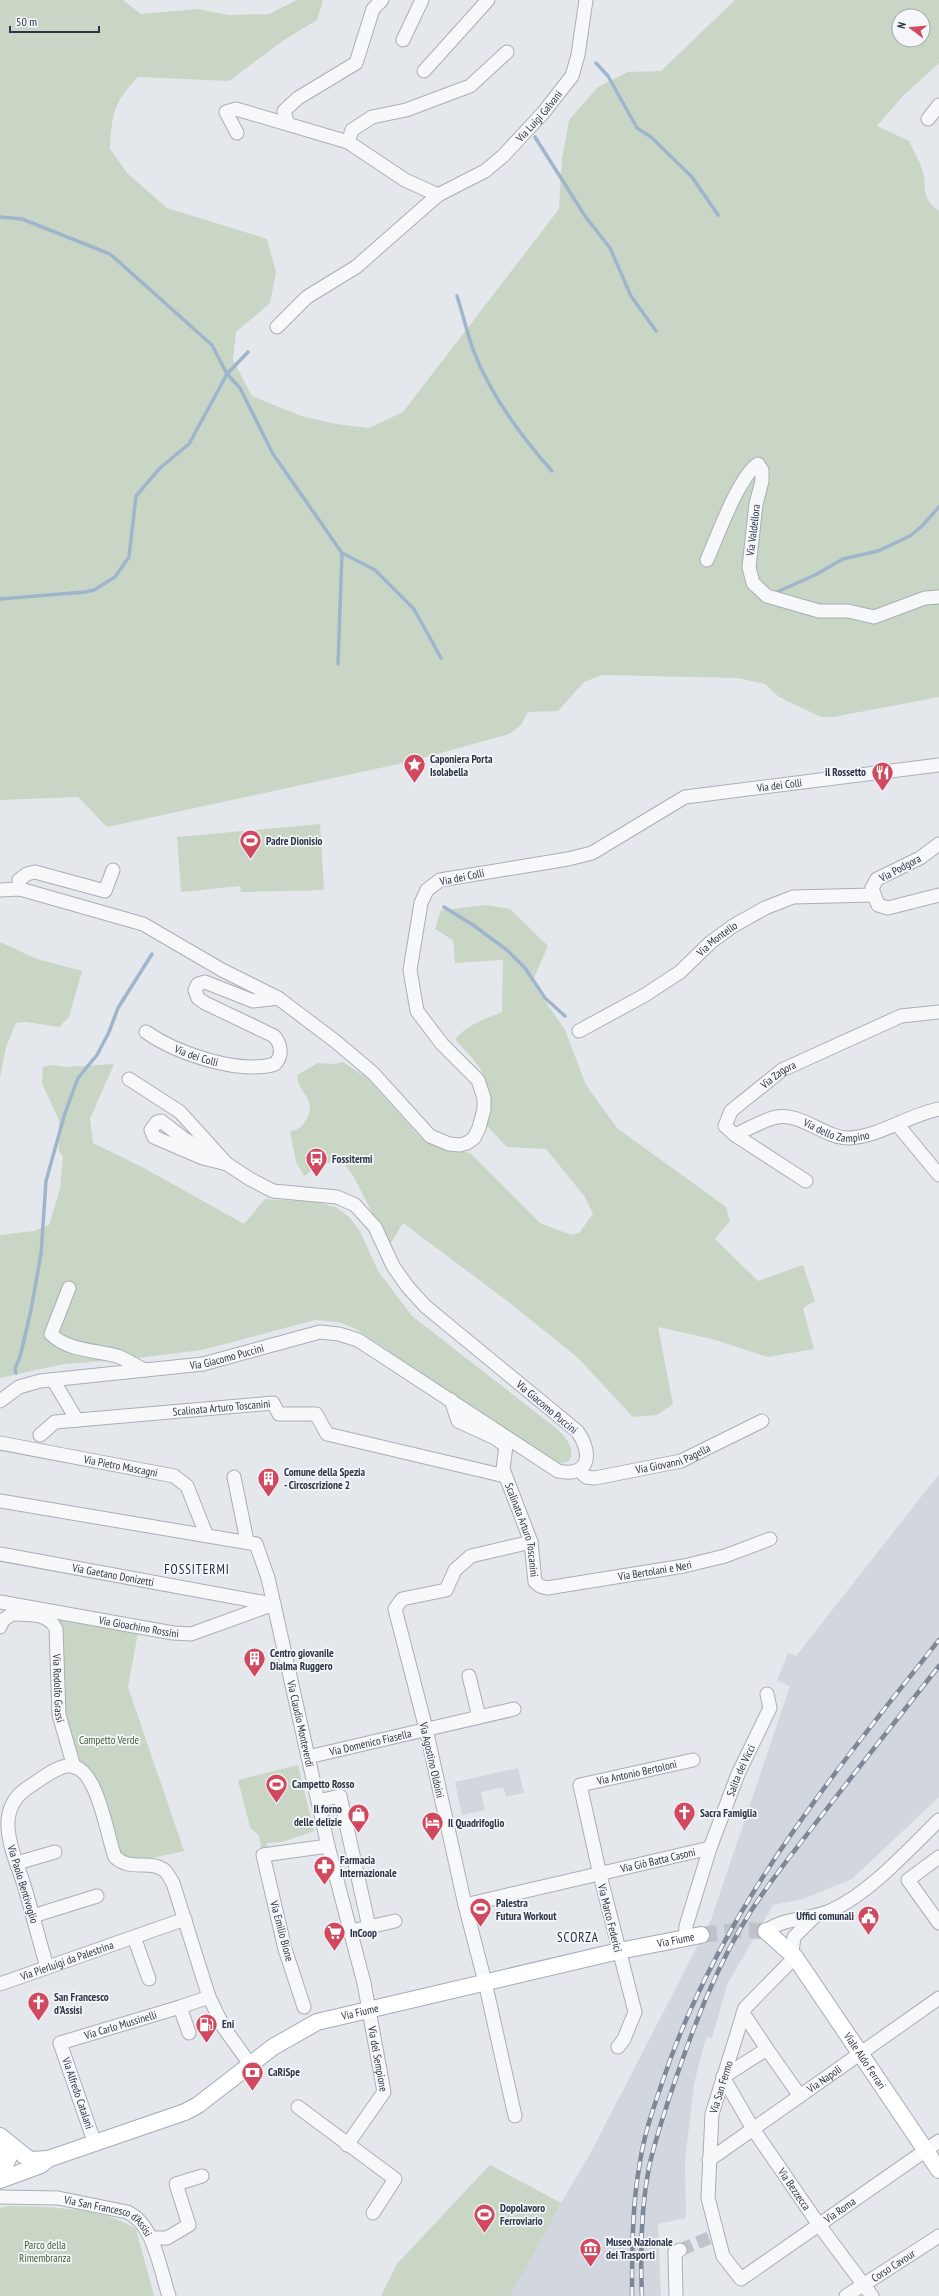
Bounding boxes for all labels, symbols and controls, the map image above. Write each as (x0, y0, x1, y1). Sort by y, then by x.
scale bar (10, 8, 99, 34)
north arrow (891, 8, 931, 48)
text: 50 m (16, 14, 37, 29)
text: N (894, 20, 909, 30)
street label: Via Luigi Galvani (512, 88, 565, 145)
street label: Via Valdellora (743, 503, 763, 558)
place icon: Caponiera Porta Isolabella (401, 752, 427, 785)
place label: Caponiera Porta Isolabella (430, 752, 493, 779)
restaurant icon: il Rossetto (869, 759, 895, 792)
place label: il Rossetto (825, 765, 866, 779)
street label: Via dei Colli (755, 775, 803, 795)
sports icon: Padre Dionisio (238, 828, 264, 861)
place label: Padre Dionisio (266, 834, 323, 848)
street label: Via Podgora (876, 851, 923, 885)
street label: Via dei Colli (437, 865, 486, 889)
street label: Via Montello (693, 918, 740, 960)
street label: Via dei Colli (171, 1041, 220, 1069)
street label: Via Zagora (757, 1058, 798, 1092)
street label: Via dello Zampino (800, 1115, 871, 1145)
bus stop icon: Fossitermi (304, 1146, 330, 1179)
place label: Fossitermi (332, 1152, 373, 1166)
street label: Via Giacomo Puccini (188, 1341, 265, 1372)
street label: Via Giacomo Puccini (513, 1377, 581, 1437)
street label: Scalinata Arturo Toscanini (172, 1396, 271, 1419)
street label: Via Giovanni Pagella (633, 1441, 713, 1477)
street label: Via Pietro Mascagni (82, 1452, 159, 1480)
building icon: Comune della Spezia - Circoscrizione 2 (256, 1465, 282, 1498)
place label: Comune della Spezia - Circoscrizione 2 (284, 1465, 366, 1492)
street label: Scalinata Arturo Toscanini (502, 1481, 541, 1578)
street label: Via Bertolani e Neri (616, 1557, 693, 1584)
street label: Via Gaetano Donizetti (70, 1560, 155, 1589)
district label: FOSSITERMI (164, 1561, 230, 1578)
street label: Via Gioachino Rossini (97, 1613, 179, 1640)
building icon: Centro giovanile Dialma Ruggero (241, 1646, 267, 1679)
place label: Centro giovanile Dialma Ruggero (270, 1646, 334, 1673)
street label: Via Rodolfo Grassi (50, 1653, 68, 1724)
street label: Via Claudio Monteverdi (284, 1678, 317, 1768)
street label: Via Agostino Oldoini (416, 1720, 448, 1799)
street label: Via Domenico Fiasella (327, 1726, 413, 1759)
park label: Campetto Verde (79, 1733, 139, 1747)
street label: Salita dei Vicci (723, 1742, 758, 1798)
street label: Via Antonio Bertoloni (595, 1757, 678, 1788)
sports icon: Campetto Rosso (263, 1771, 289, 1804)
place label: Campetto Rosso (292, 1777, 355, 1791)
church icon: Sacra Famiglia (672, 1800, 698, 1833)
place label: Il forno delle delizie (294, 1802, 342, 1829)
shop icon: Il forno delle delizie (345, 1802, 371, 1835)
place label: Sacra Famiglia (700, 1806, 757, 1820)
hotel icon: Il Quadrifoglio (420, 1810, 446, 1843)
place label: Il Quadrifoglio (448, 1816, 504, 1830)
street label: Via Paolo Bentivoglio (4, 1842, 42, 1925)
street label: Via Giò Batta Casoni (618, 1845, 697, 1876)
pharmacy icon: Farmacia Internazionale (311, 1853, 337, 1886)
place label: Farmacia Internazionale (340, 1853, 397, 1880)
street label: Via Marco Federici (595, 1882, 625, 1953)
sports icon: Palestra Futura Workout (467, 1896, 493, 1929)
place label: Palestra Futura Workout (496, 1896, 557, 1923)
street label: Via Emilio Bione (267, 1898, 297, 1963)
public building icon: Uffici comunali (856, 1903, 882, 1936)
place label: Uffici comunali (796, 1909, 855, 1923)
supermarket icon: InCoop (322, 1920, 348, 1953)
place label: InCoop (350, 1926, 377, 1940)
district label: SCORZA (557, 1929, 599, 1946)
street label: Via Fiume (655, 1929, 696, 1951)
street label: Via Pierluigi da Palestrina (18, 1938, 115, 1984)
church icon: San Francesco d'Assisi (26, 1990, 52, 2023)
place label: San Francesco d'Assisi (54, 1990, 109, 2017)
street label: Via Fiume (339, 2001, 380, 2023)
street label: Via Carlo Mussinelli (82, 2007, 158, 2043)
fuel station icon: Eni (194, 2011, 220, 2044)
place label: Eni (222, 2017, 235, 2031)
street label: Via del Sempione (365, 2024, 391, 2093)
street label: Viale Aldo Ferrari (840, 2029, 889, 2092)
street label: Via Alfredo Catalani (59, 2054, 97, 2131)
bank icon: CaRiSpe (239, 2059, 265, 2092)
street label: Via San Fermo (706, 2059, 736, 2116)
street label: Via Napoli (803, 2062, 844, 2096)
place label: CaRiSpe (268, 2065, 300, 2079)
street label: Via Bezzecca (774, 2164, 814, 2213)
street label: Via San Francesco d'Assisi (62, 2192, 155, 2239)
street label: Via Roma (820, 2194, 858, 2227)
sports icon: Dopolavoro Ferroviario (472, 2201, 498, 2234)
place label: Dopolavoro Ferroviario (500, 2201, 545, 2228)
museum icon: Museo Nazionale dei Trasporti (577, 2235, 603, 2268)
place label: Museo Nazionale dei Trasporti (606, 2235, 673, 2262)
park label: Parco della Rimembranza (19, 2238, 71, 2265)
street label: Corso Cavour (868, 2246, 918, 2285)

